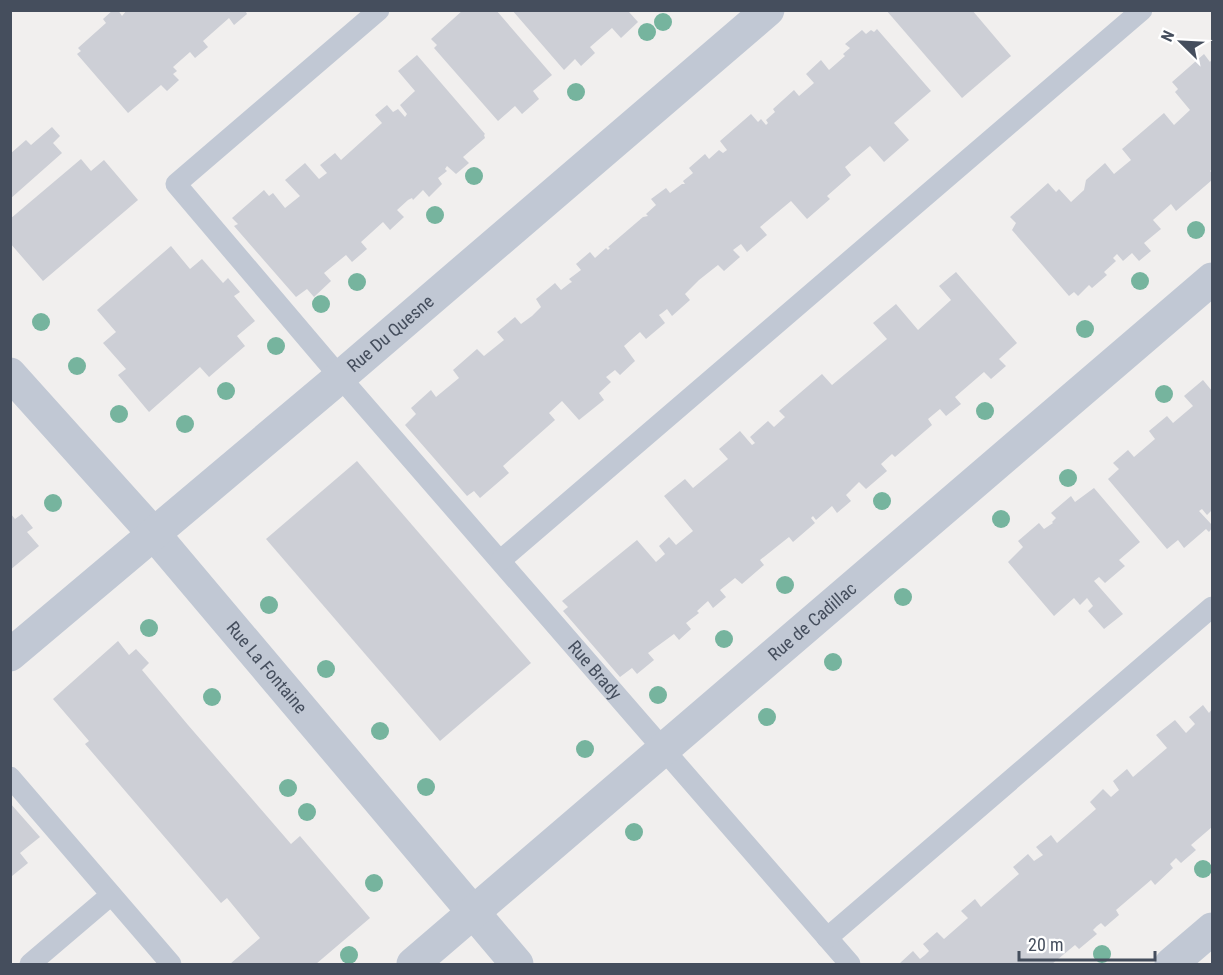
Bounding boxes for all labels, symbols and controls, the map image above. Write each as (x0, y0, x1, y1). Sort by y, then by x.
north arrow (1151, 12, 1211, 72)
text: N (1157, 28, 1178, 44)
street label: Rue Du Quesne (343, 290, 438, 376)
street label: Rue de Cadillac (764, 578, 860, 665)
street label: Rue La Fontaine (222, 617, 312, 717)
street label: Rue Brady (564, 636, 627, 704)
scale bar (1019, 924, 1156, 962)
text: 20 m (1028, 934, 1063, 955)

